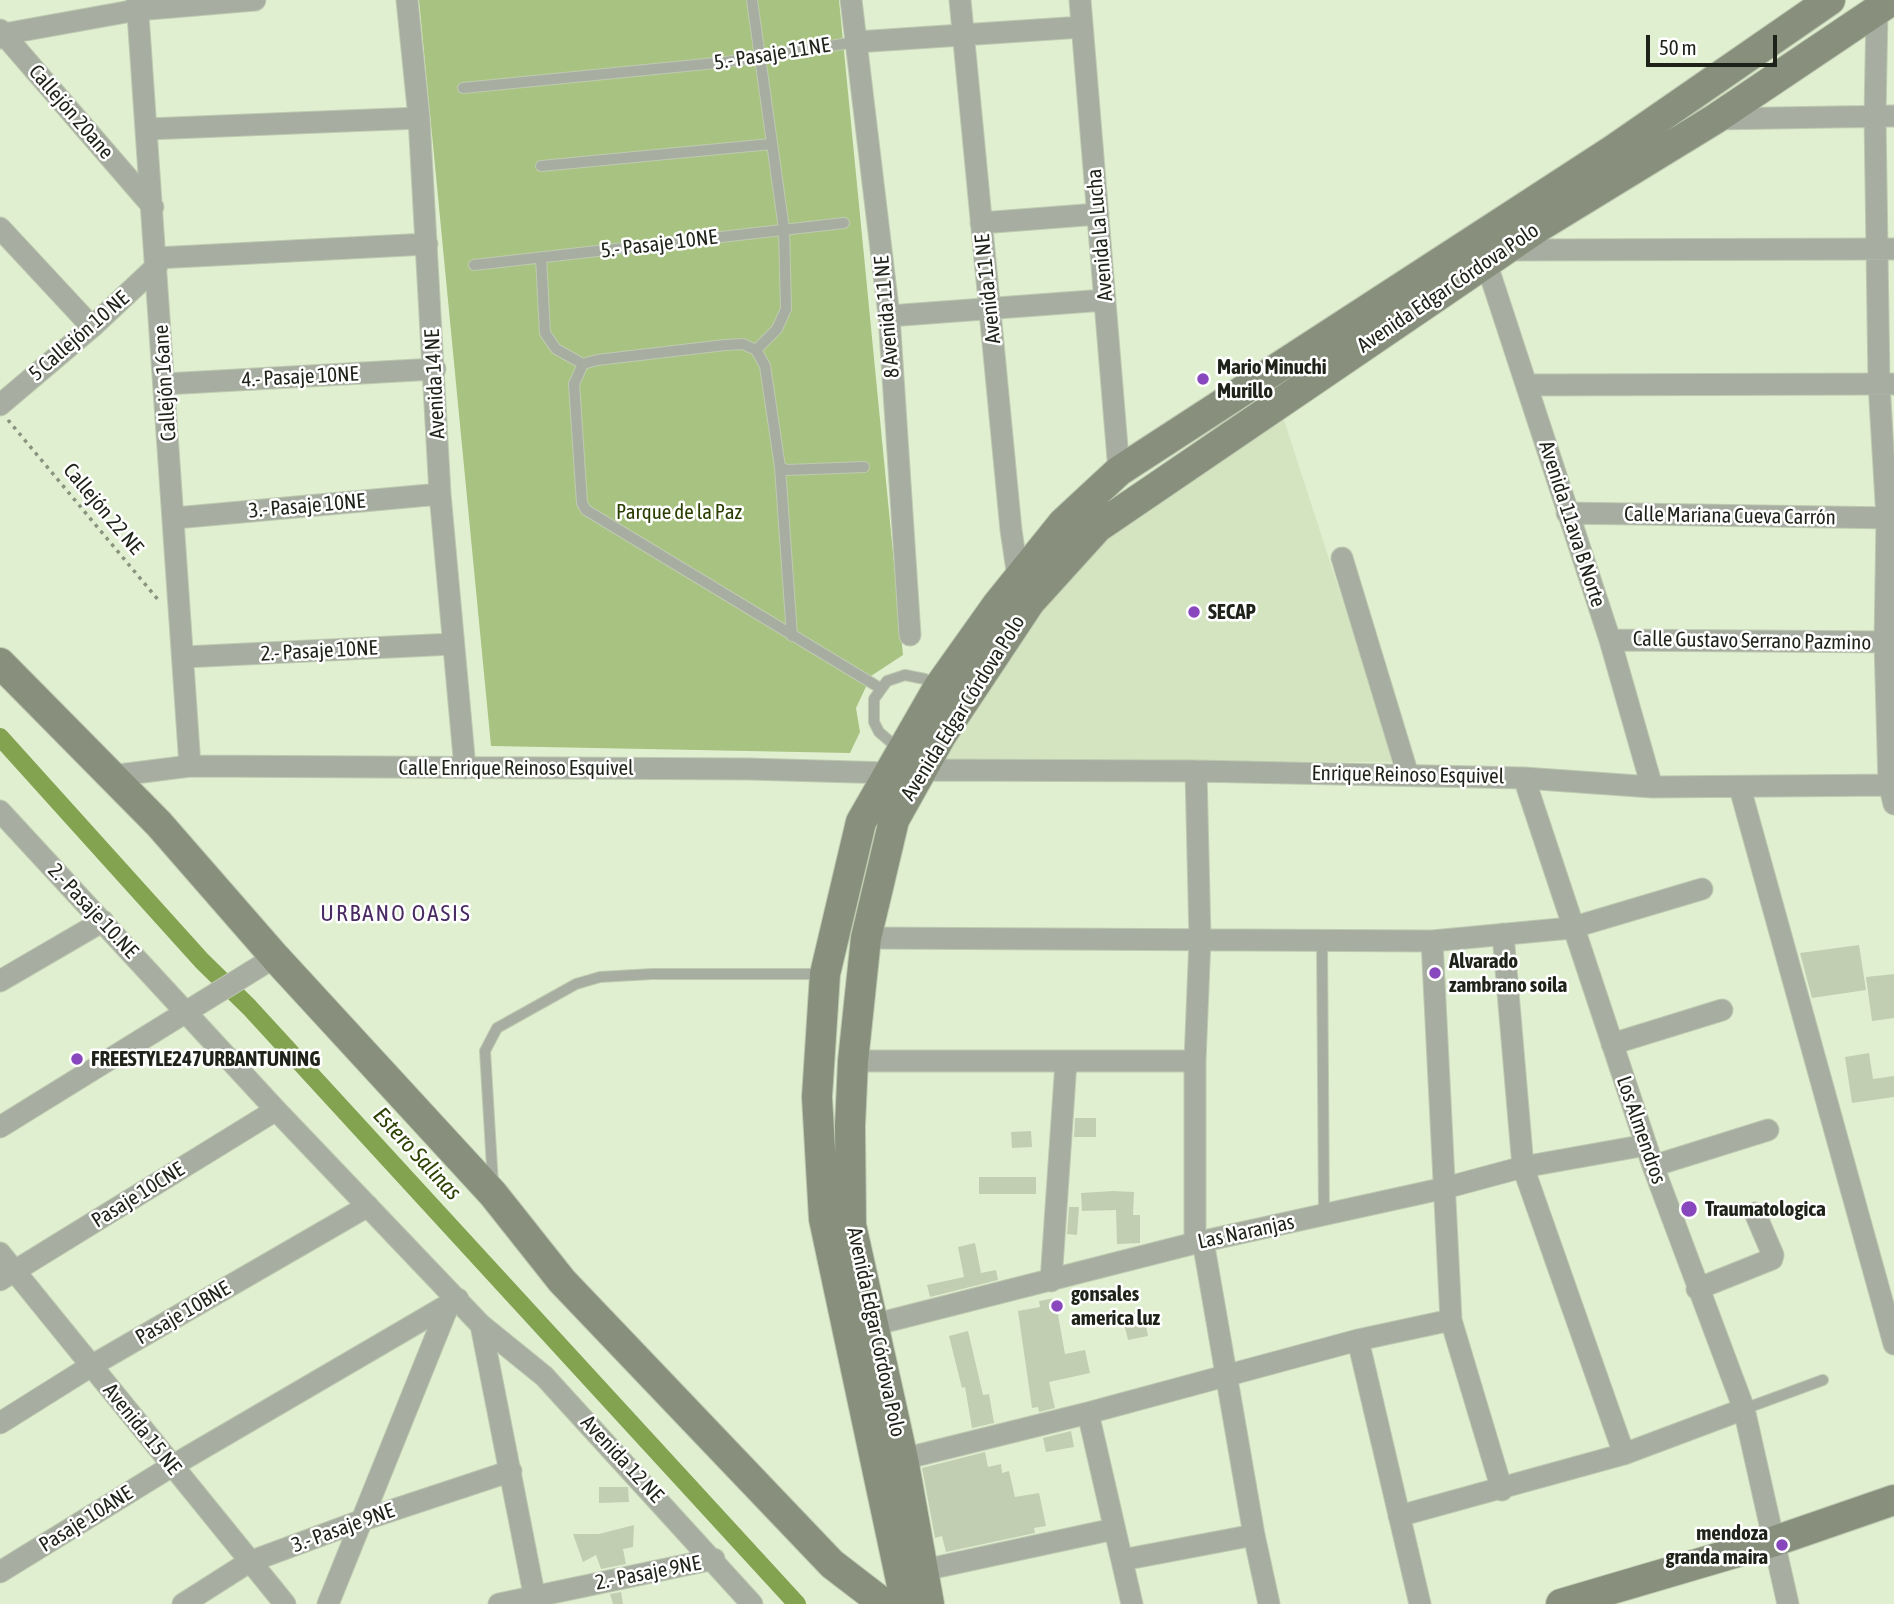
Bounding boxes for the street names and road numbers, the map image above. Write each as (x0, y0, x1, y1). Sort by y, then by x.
street label: 5.- Pasaje 11NE (712, 32, 832, 76)
street label: Callejón 20ane (23, 60, 119, 164)
street label: Avenida La Lucha (1082, 168, 1118, 302)
street label: Avenida Edgar Córdova Polo (1352, 218, 1544, 358)
street label: 5.- Pasaje 10NE (599, 224, 719, 264)
street label: Avenida 11 NE (970, 233, 1006, 345)
street label: 8 Avenida 11 NE (869, 255, 905, 379)
street label: 5 Callejón 10 NE (24, 286, 134, 386)
street label: Callejón 16ane (148, 324, 182, 442)
street label: Avenida 14 NE (420, 329, 450, 439)
street label: 4.- Pasaje 10NE (241, 361, 359, 393)
street label: Avenida 11ava B Norte (1533, 438, 1611, 610)
street label: Callejón 22 NE (58, 458, 148, 560)
street label: 3.- Pasaje 10NE (248, 488, 366, 524)
street label: Calle Mariana Cueva Carrón (1624, 502, 1836, 530)
street label: Avenida Edgar Córdova Polo (896, 611, 1030, 805)
street label: Calle Gustavo Serrano Pazmino (1633, 626, 1871, 656)
street label: 2.- Pasaje 10NE (260, 635, 378, 667)
street label: Calle Enrique Reinoso Esquivel (398, 755, 634, 781)
street label: Enrique Reinoso Esquivel (1312, 761, 1504, 789)
street label: 2.- Pasaje 10.NE (43, 858, 143, 964)
street label: Los Almendros (1611, 1073, 1671, 1187)
street label: Pasaje 10CNE (87, 1157, 189, 1233)
street label: Las Naranjas (1195, 1209, 1297, 1255)
street label: Avenida Edgar Córdova Polo (841, 1225, 911, 1439)
street label: Pasaje 10BNE (131, 1276, 235, 1350)
street label: Avenida 15 NE (98, 1378, 186, 1480)
street label: Avenida 12 NE (575, 1410, 669, 1508)
street label: Pasaje 10ANE (35, 1480, 137, 1558)
street label: 3.- Pasaje 9NE (288, 1498, 398, 1558)
street label: 2.- Pasaje 9NE (593, 1550, 703, 1596)

